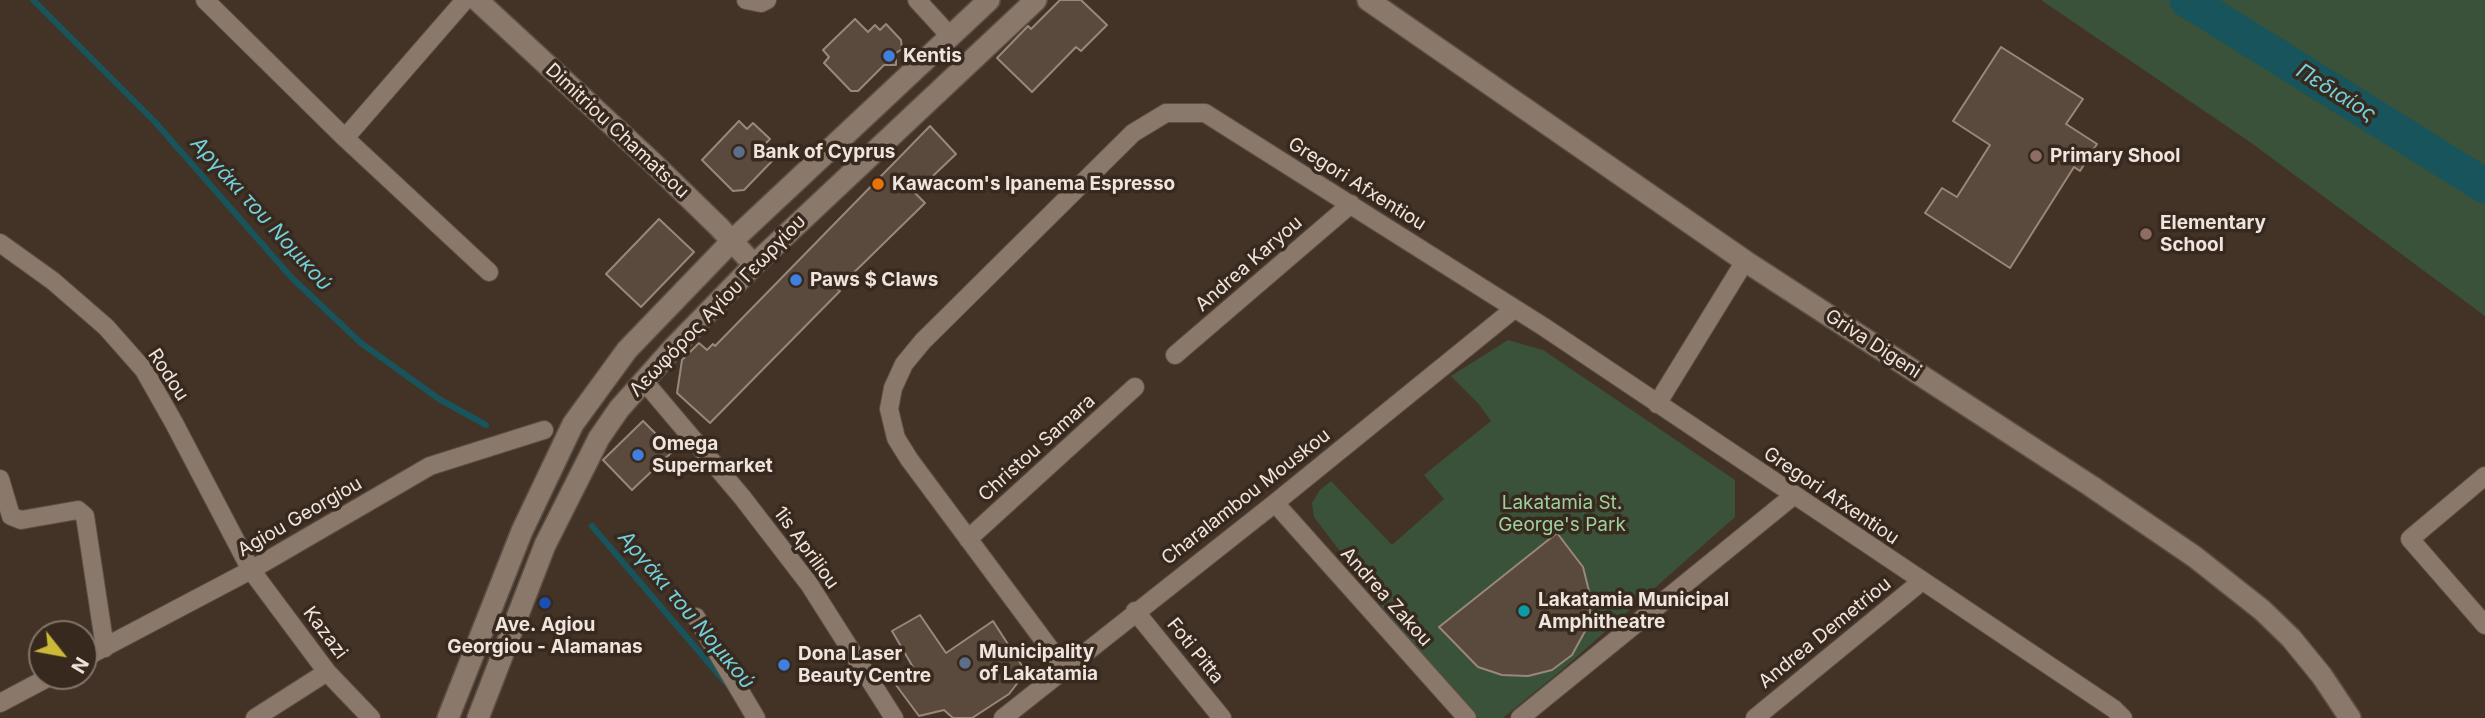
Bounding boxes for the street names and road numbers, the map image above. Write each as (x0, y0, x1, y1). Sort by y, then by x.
street label: Dimitriou Chamatsou (541, 59, 693, 203)
street label: Gregori Afxentiou (1284, 132, 1430, 236)
street label: Λεωφόρος Αγίου Γεωργίου (625, 210, 811, 402)
street label: Andrea Karyou (1191, 211, 1307, 317)
street label: Griva Digeni (1821, 305, 1925, 383)
street label: Rodou (143, 345, 193, 405)
street label: Christou Samara (974, 390, 1100, 506)
street label: Charalambou Mouskou (1157, 424, 1335, 570)
street label: Gregori Afxentiou (1759, 442, 1903, 550)
street label: Agiou Georgiou (234, 472, 366, 562)
street label: 1is Apriliou (768, 502, 844, 594)
street label: Andrea Zakou (1336, 543, 1436, 651)
street label: Andrea Demetriou (1754, 573, 1896, 693)
street label: Kazazi (298, 602, 352, 664)
street label: Foti Pitta (1162, 614, 1228, 688)

